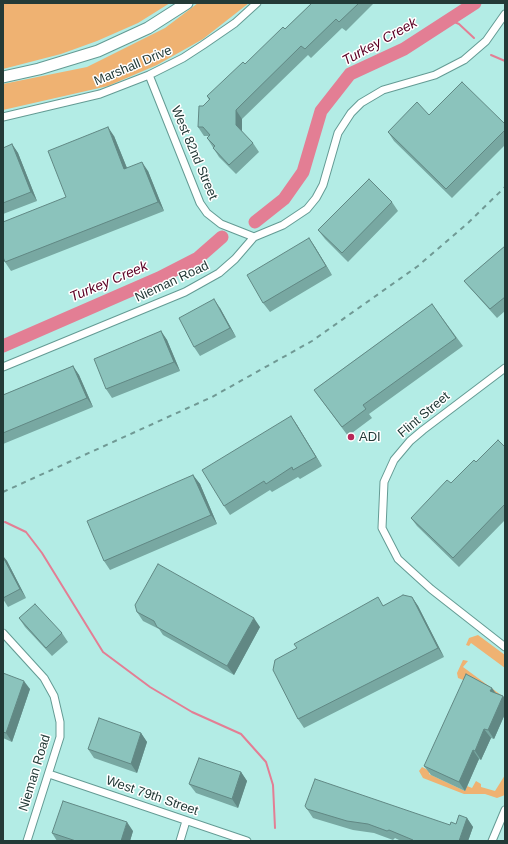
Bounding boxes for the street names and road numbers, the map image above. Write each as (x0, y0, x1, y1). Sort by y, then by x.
street label: Marshall Drive (92, 43, 174, 89)
street label: West 82nd Street (167, 104, 221, 202)
street label: Nieman Road (133, 258, 211, 306)
street label: Flint Street (395, 389, 453, 441)
street label: Nieman Road (16, 733, 54, 813)
street label: West 79th Street (104, 773, 200, 819)

